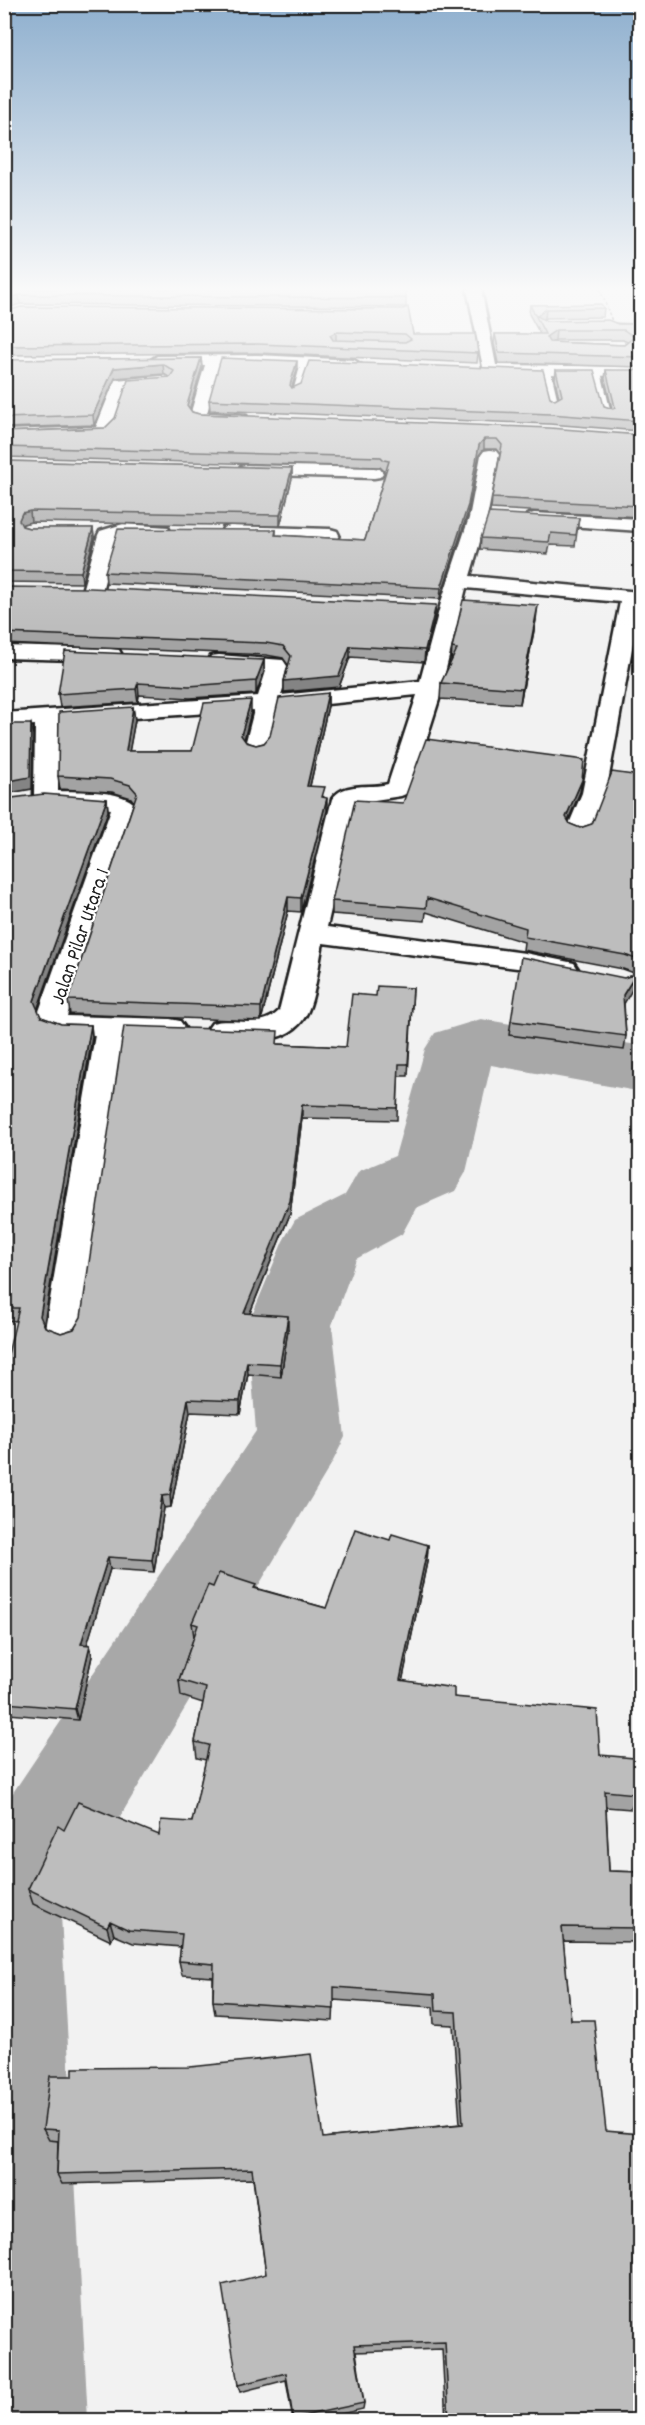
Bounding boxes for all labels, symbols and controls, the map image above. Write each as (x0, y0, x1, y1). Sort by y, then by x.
street label: Jalan Pilar Utara 1 (44, 865, 119, 1009)

